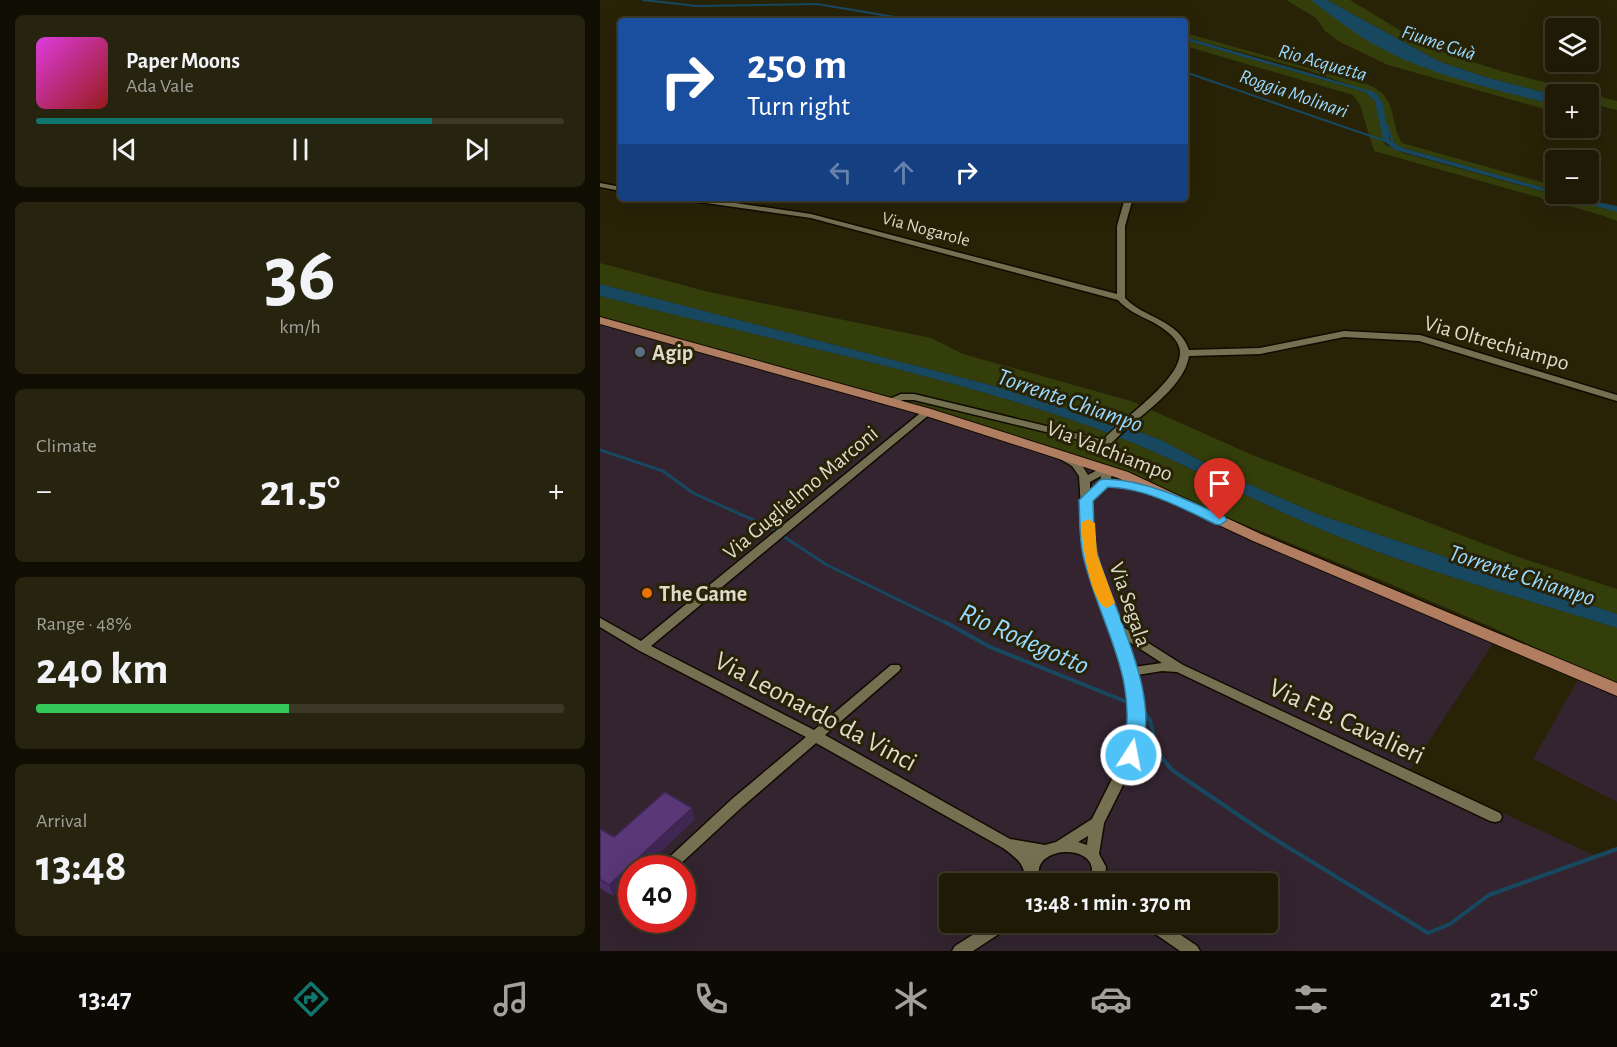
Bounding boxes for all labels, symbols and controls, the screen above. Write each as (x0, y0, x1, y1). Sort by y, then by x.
map controls (1545, 18, 1599, 204)
button: layers (1545, 18, 1599, 72)
water label: Fiume Guà (1399, 22, 1478, 64)
water label: Rio Acquetta (1276, 41, 1369, 85)
icon: right (648, 42, 726, 120)
text: 250 m (747, 44, 847, 86)
text: Paper Moons (126, 50, 240, 72)
water label: Roggia Molinari (1237, 66, 1350, 122)
text: Ada Vale (126, 76, 194, 96)
button: + (1545, 84, 1599, 138)
text: Turn right (747, 93, 850, 120)
icon: previous (108, 133, 141, 166)
icon: pause (284, 133, 317, 166)
icon: next (460, 133, 493, 166)
button: − (1545, 150, 1599, 204)
icon: left (824, 156, 857, 189)
icon: ahead (887, 156, 920, 189)
icon: right (950, 156, 983, 189)
street label: Via Nogarole (880, 210, 972, 250)
text: 36 (264, 237, 336, 315)
street label: Via Oltrechiampo (1422, 312, 1572, 374)
text: km/h (279, 317, 321, 337)
place label: Agip (652, 342, 693, 364)
marker: Agip (633, 345, 647, 359)
water label: Torrente Chiampo (994, 365, 1146, 437)
street label: Via Valchiampo (1044, 417, 1176, 485)
street label: Via Guglielmo Marconi (719, 422, 882, 564)
text: Climate (36, 436, 97, 456)
pin (1194, 458, 1245, 520)
icon: arrive (1203, 467, 1236, 500)
text: 21.5° (260, 469, 340, 514)
text: − (36, 475, 52, 508)
text: + (548, 475, 564, 508)
water label: Torrente Chiampo (1446, 541, 1598, 611)
street label: Via Segala (1105, 559, 1155, 649)
place label: The Game (659, 583, 747, 605)
marker: The Game (640, 586, 654, 600)
water label: Rio Rodegotto (955, 599, 1093, 681)
text: Range · 48% (36, 614, 132, 634)
text: 240 km (36, 647, 169, 692)
street label: Via Leonardo da Vinci (710, 647, 921, 776)
street label: Via F.B. Cavalieri (1265, 674, 1429, 769)
position arrow (1099, 723, 1163, 787)
text: Arrival (36, 811, 87, 831)
text: 13:48 (36, 844, 127, 889)
speed limit sign: 40 (618, 855, 696, 933)
text: 13:48 · 1 min · 370 m (1026, 892, 1191, 914)
icon: directions (290, 978, 332, 1020)
icon: music (490, 978, 532, 1020)
icon: phone (690, 978, 732, 1020)
icon: climate (890, 978, 932, 1020)
icon: car (1090, 978, 1132, 1020)
icon: filters (1290, 978, 1332, 1020)
text: 13:47 (79, 985, 132, 1012)
text: 21.5° (1490, 985, 1538, 1012)

